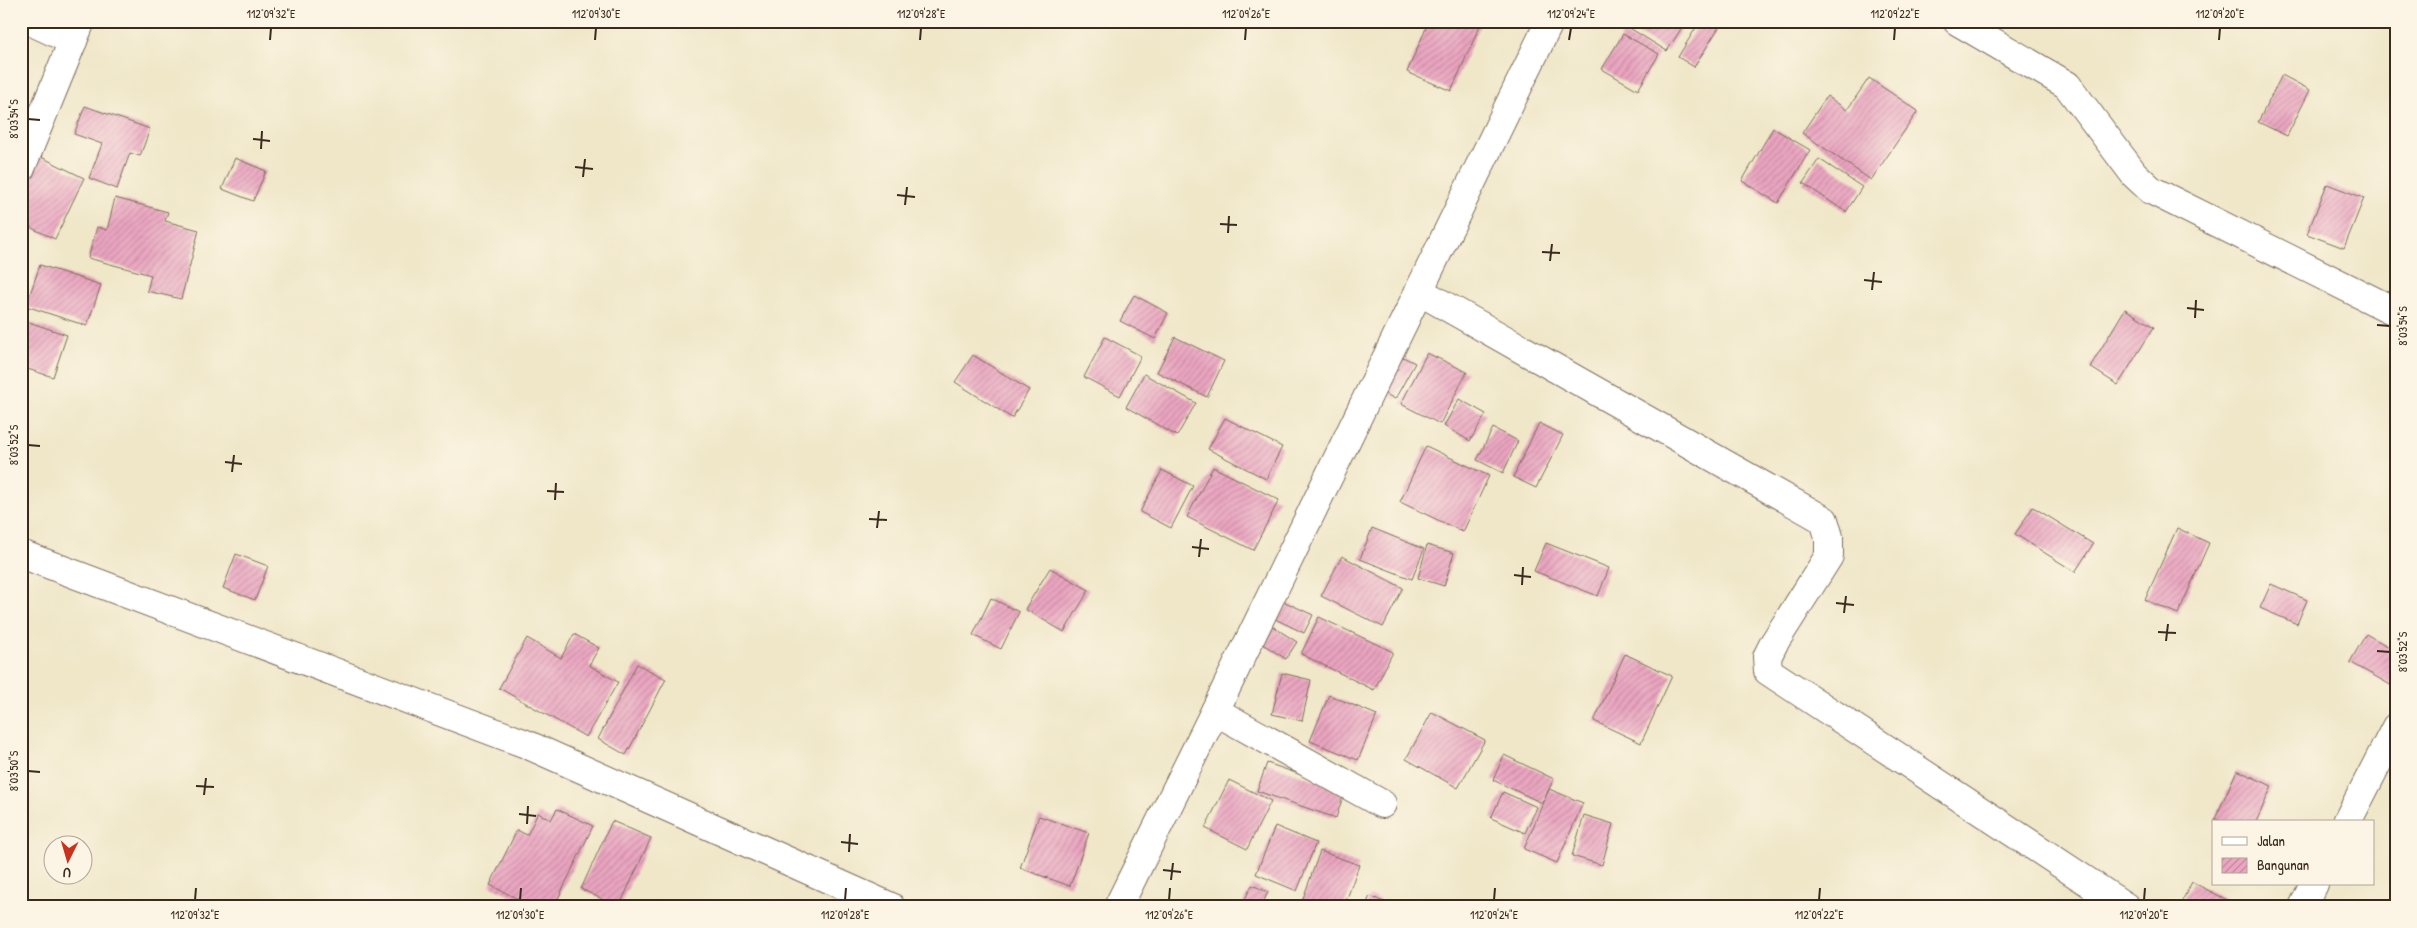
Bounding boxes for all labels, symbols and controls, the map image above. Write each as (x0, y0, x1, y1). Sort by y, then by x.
text: 112°09'32"E (247, 5, 296, 22)
text: 112°09'30"E (572, 5, 621, 22)
text: 112°09'28"E (897, 5, 946, 22)
text: 112°09'26"E (1222, 5, 1271, 22)
text: 112°09'24"E (1547, 5, 1596, 22)
text: 112°09'22"E (1870, 5, 1920, 22)
text: 112°09'20"E (2196, 5, 2245, 22)
text: 8°03'54"S (5, 99, 22, 139)
text: 8°03'54"S (2394, 306, 2411, 346)
text: 8°03'52"S (5, 424, 22, 465)
text: 8°03'52"S (2394, 631, 2411, 672)
text: 8°03'50"S (5, 750, 22, 791)
legend (2212, 820, 2374, 886)
text: Jalan (2257, 830, 2285, 851)
north arrow (42, 836, 92, 886)
text: Bangunan (2257, 854, 2310, 875)
text: U (62, 864, 71, 883)
text: 112°09'32"E (171, 906, 220, 923)
text: 112°09'30"E (496, 906, 545, 923)
text: 112°09'28"E (821, 906, 870, 923)
text: 112°09'26"E (1145, 906, 1194, 923)
text: 112°09'24"E (1470, 906, 1519, 923)
text: 112°09'22"E (1794, 906, 1844, 923)
text: 112°09'20"E (2120, 906, 2169, 923)

